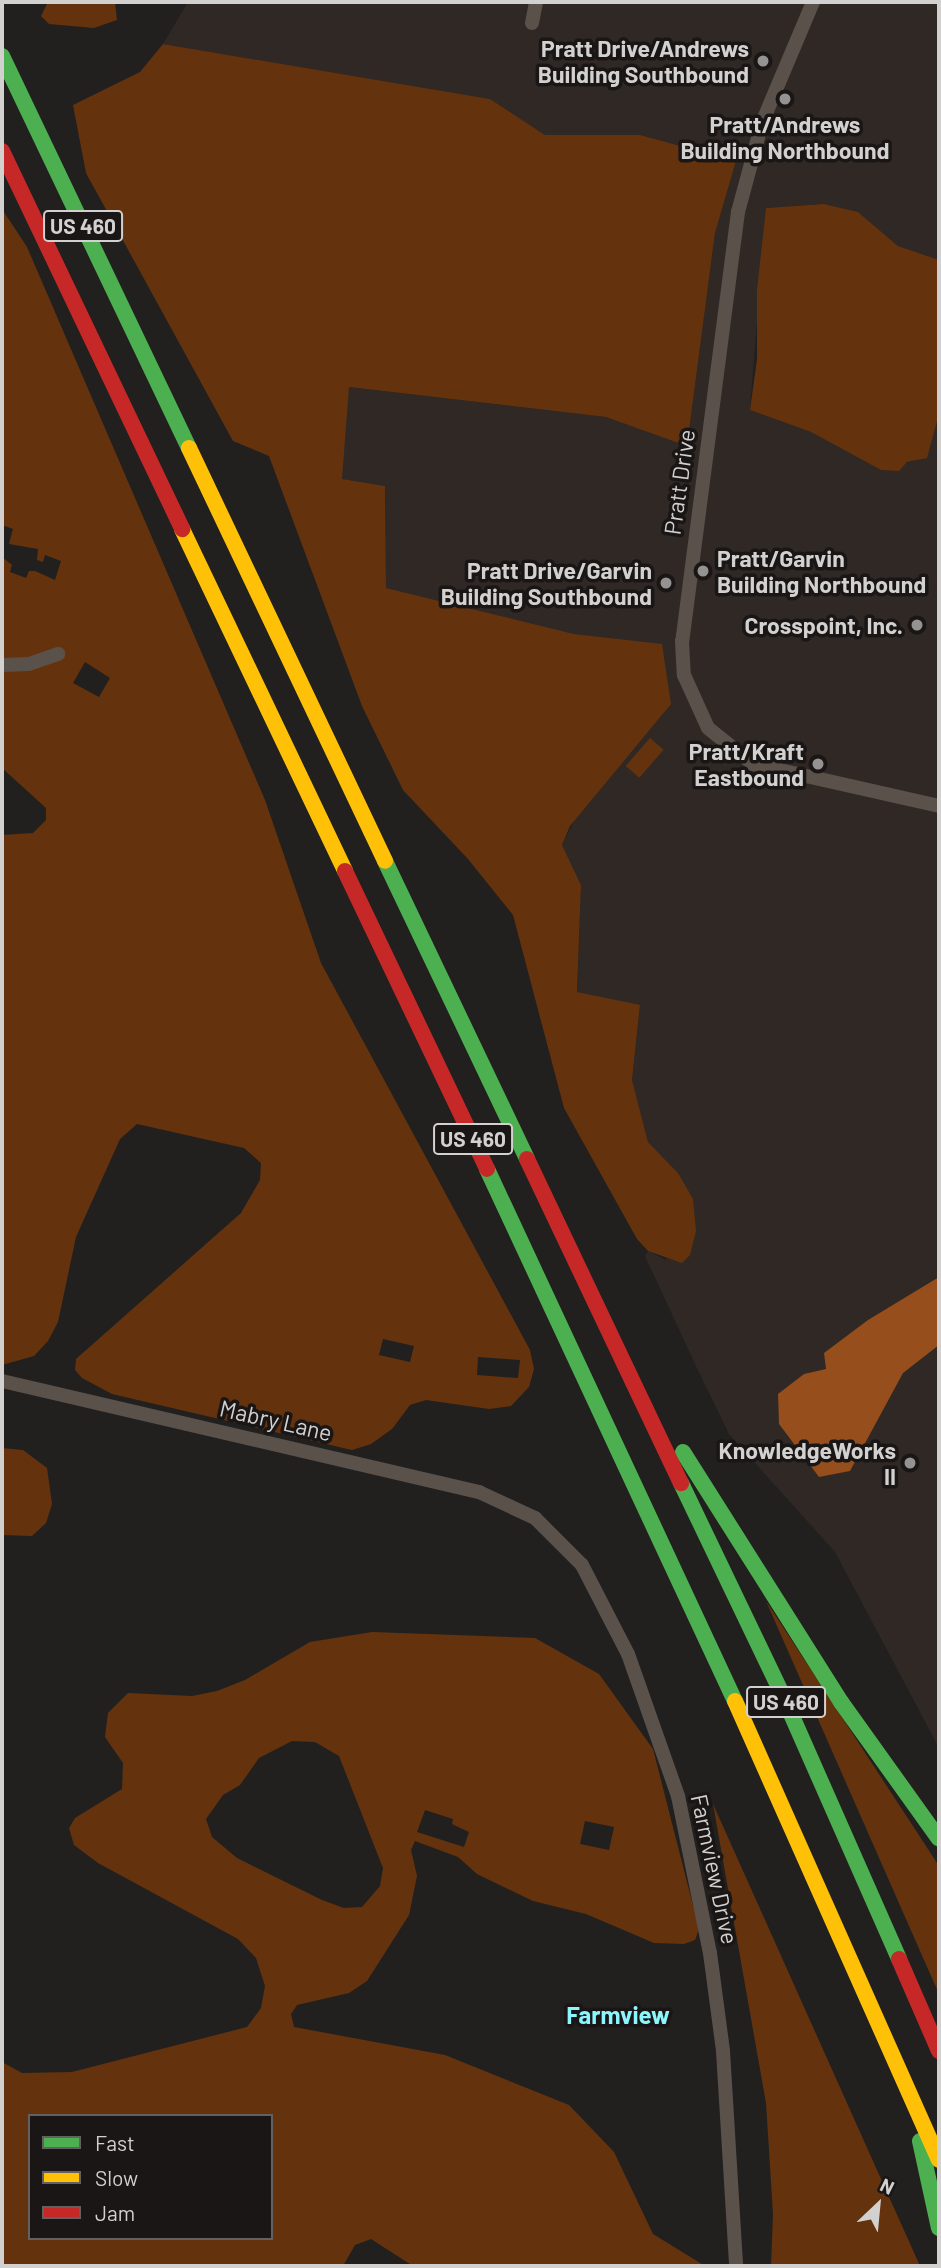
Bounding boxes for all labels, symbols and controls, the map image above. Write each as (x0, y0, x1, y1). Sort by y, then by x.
place label: Pratt Drive/Andrews Building Southbound (538, 34, 749, 88)
marker: Pratt Drive/Andrews Building Southbound (755, 53, 771, 69)
marker: Pratt/Andrews Building Northbound (777, 91, 793, 107)
place label: Pratt/Andrews Building Northbound (680, 110, 890, 164)
road number: US 460 (43, 208, 123, 244)
street label: Pratt Drive (658, 428, 700, 536)
place label: Pratt/Garvin Building Northbound (717, 544, 926, 598)
place label: Pratt Drive/Garvin Building Southbound (441, 556, 652, 610)
marker: Pratt/Garvin Building Northbound (695, 563, 711, 579)
marker: Pratt Drive/Garvin Building Southbound (658, 575, 674, 591)
place label: Crosspoint, Inc. (744, 611, 903, 639)
marker: Crosspoint, Inc. (909, 617, 925, 633)
place label: Pratt/Kraft Eastbound (689, 737, 804, 791)
marker: Pratt/Kraft Eastbound (810, 756, 826, 772)
road number: US 460 (433, 1122, 513, 1156)
street label: Mabry Lane (217, 1394, 335, 1446)
place label: KnowledgeWorks II (718, 1436, 896, 1490)
marker: KnowledgeWorks II (902, 1455, 918, 1471)
road number: US 460 (746, 1684, 826, 1720)
street label: Farmview Drive (686, 1792, 744, 1946)
district label: Farmview (566, 2001, 670, 2029)
legend (28, 2114, 273, 2240)
text: Fast (95, 2130, 135, 2155)
text: Slow (95, 2165, 138, 2190)
north arrow (843, 2170, 913, 2240)
text: N (877, 2173, 898, 2199)
text: Jam (95, 2200, 135, 2225)

